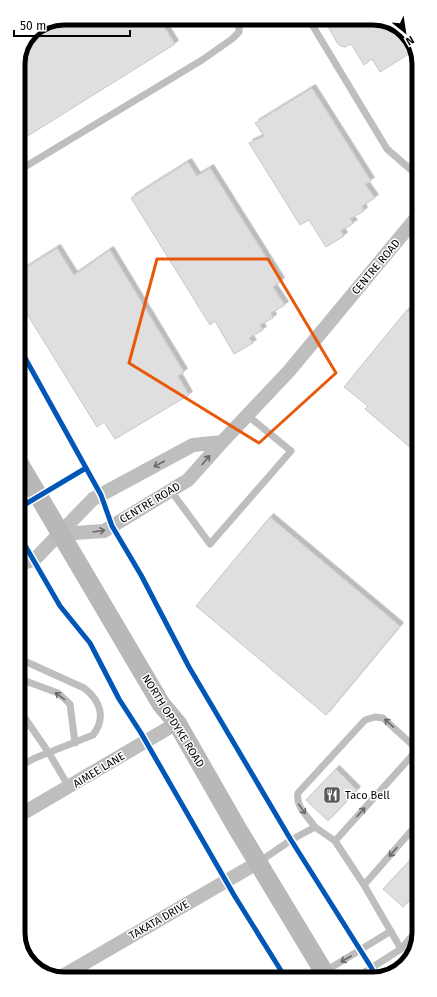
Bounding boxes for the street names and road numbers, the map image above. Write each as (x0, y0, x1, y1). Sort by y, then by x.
street label: CENTRE ROAD (349, 237, 403, 297)
street label: CENTRE ROAD (117, 480, 183, 526)
street label: NORTH OPDYKE ROAD (139, 672, 207, 770)
street label: AIMEE LANE (71, 749, 127, 791)
street label: TAKATA DRIVE (127, 898, 191, 942)

